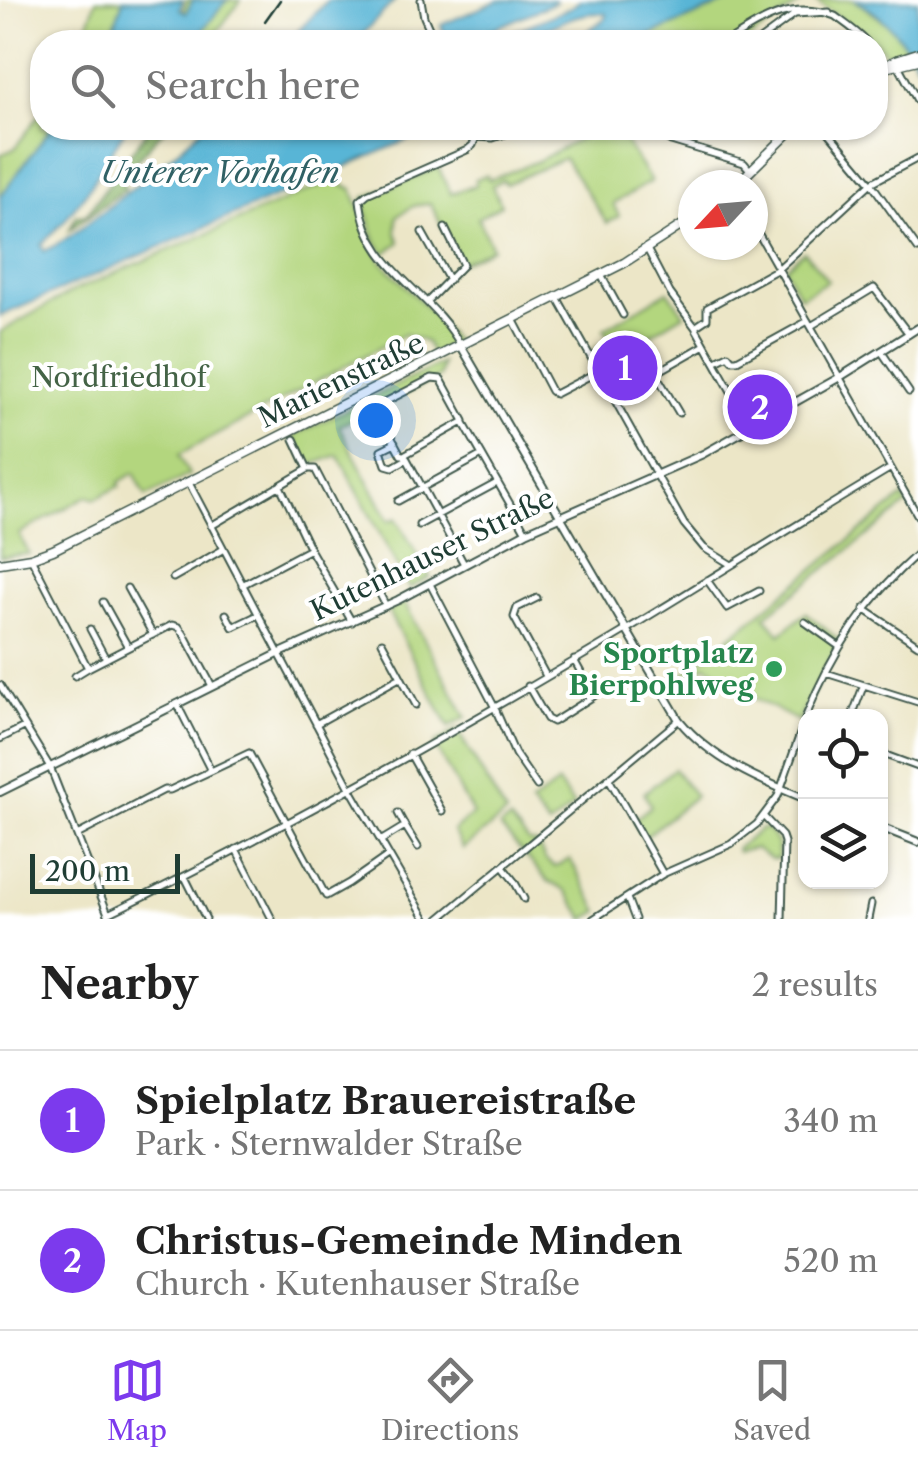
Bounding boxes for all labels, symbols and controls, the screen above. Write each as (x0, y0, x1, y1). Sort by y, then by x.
search box (30, 30, 888, 140)
icon: search (65, 58, 120, 113)
text: Search here (145, 62, 360, 109)
water label: Unterer Vorhafen (101, 154, 339, 191)
north arrow (678, 170, 768, 260)
street label: Marienstraße (253, 325, 429, 435)
pin: 1 (592, 330, 658, 406)
park label: Nordfriedhof (31, 360, 210, 394)
pin: 2 (728, 370, 792, 444)
your location (350, 395, 401, 446)
street label: Kutenhauser Straße (305, 480, 559, 628)
place label: Sportplatz Bierpohlweg (568, 636, 755, 702)
marker: Sportplatz Bierpohlweg (763, 658, 785, 680)
map controls (798, 709, 888, 889)
button: locate (798, 709, 888, 799)
button: layers (798, 799, 888, 889)
scale bar (30, 849, 180, 894)
text: 200 m (45, 854, 130, 888)
text: Nearby (40, 958, 198, 1010)
text: 2 results (752, 965, 878, 1004)
text: Spielplatz Brauereistraße (135, 1077, 636, 1124)
text: 1 (65, 1101, 80, 1140)
text: 340 m (783, 1101, 878, 1140)
text: Park · Sternwalder Straße (135, 1124, 523, 1163)
text: Christus-Gemeinde Minden (135, 1217, 683, 1264)
text: 2 (63, 1241, 82, 1280)
text: 520 m (784, 1241, 878, 1280)
text: Church · Kutenhauser Straße (135, 1264, 580, 1303)
tab: Map (107, 1353, 167, 1447)
tab: Directions (381, 1353, 519, 1447)
tab: Saved (733, 1353, 811, 1447)

